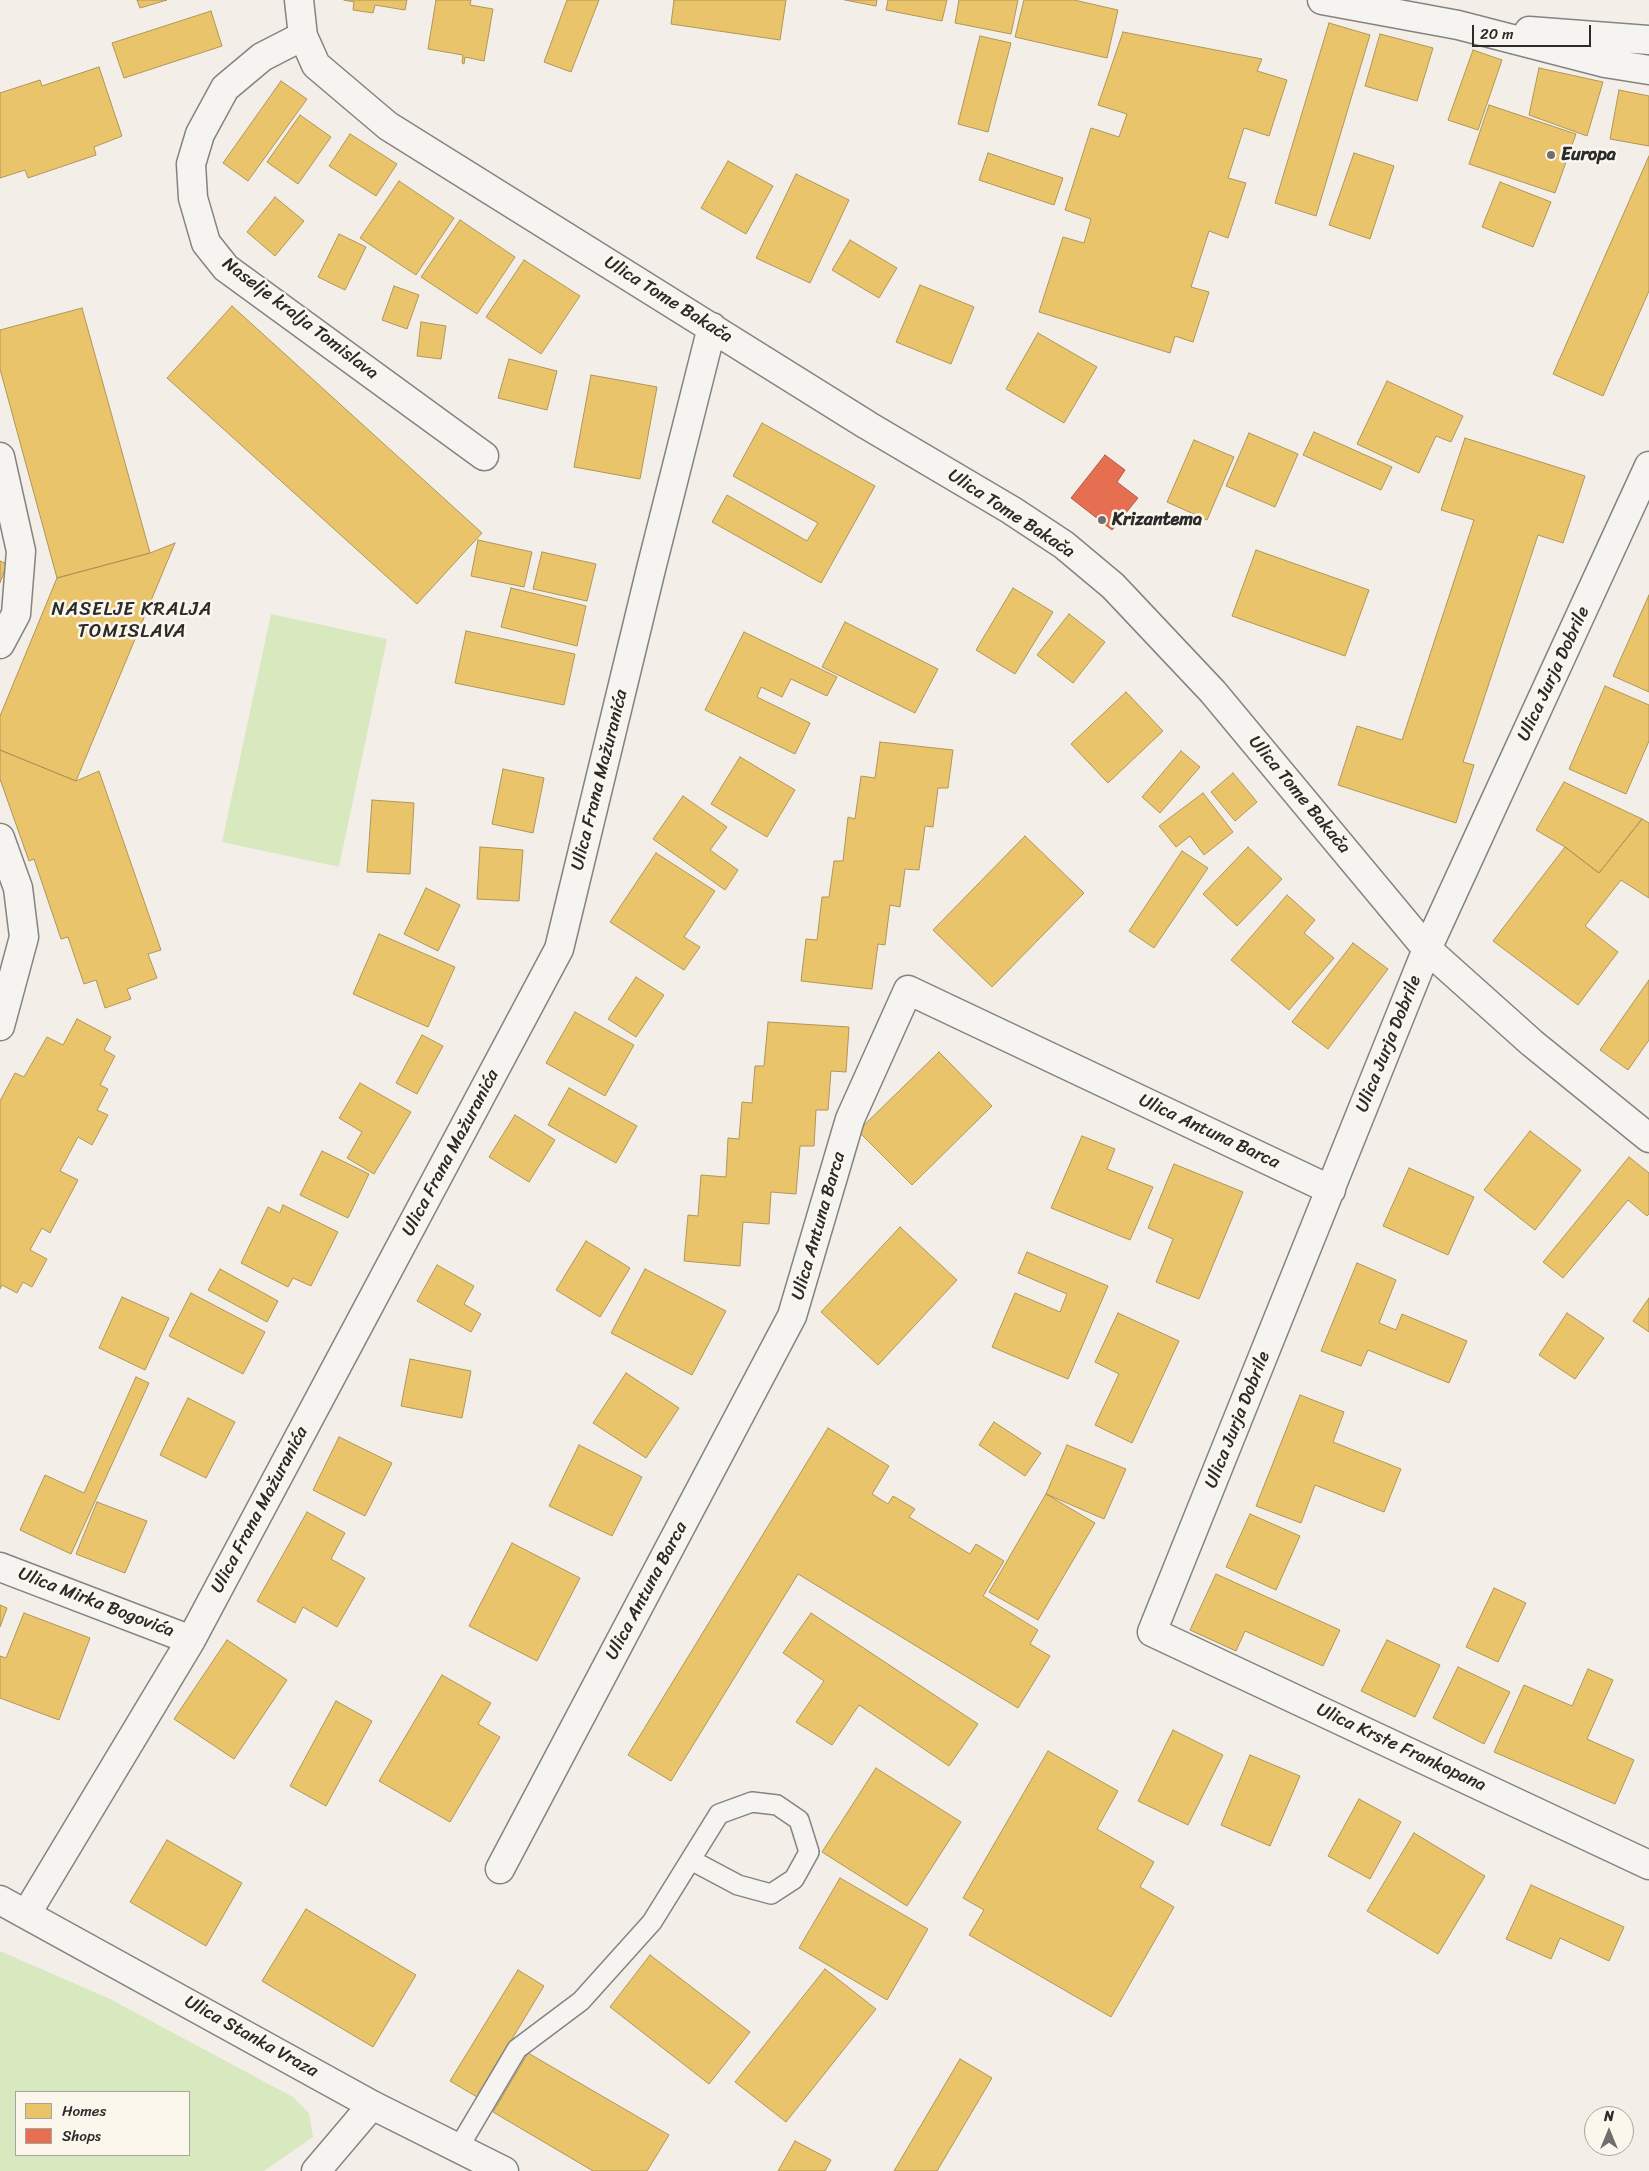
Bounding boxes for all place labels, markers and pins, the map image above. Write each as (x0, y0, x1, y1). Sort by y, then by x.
place label: Europa (1561, 144, 1616, 166)
marker: Europa (1545, 149, 1557, 161)
place label: Krizantema (1112, 509, 1202, 531)
marker: Krizantema (1096, 514, 1108, 526)

